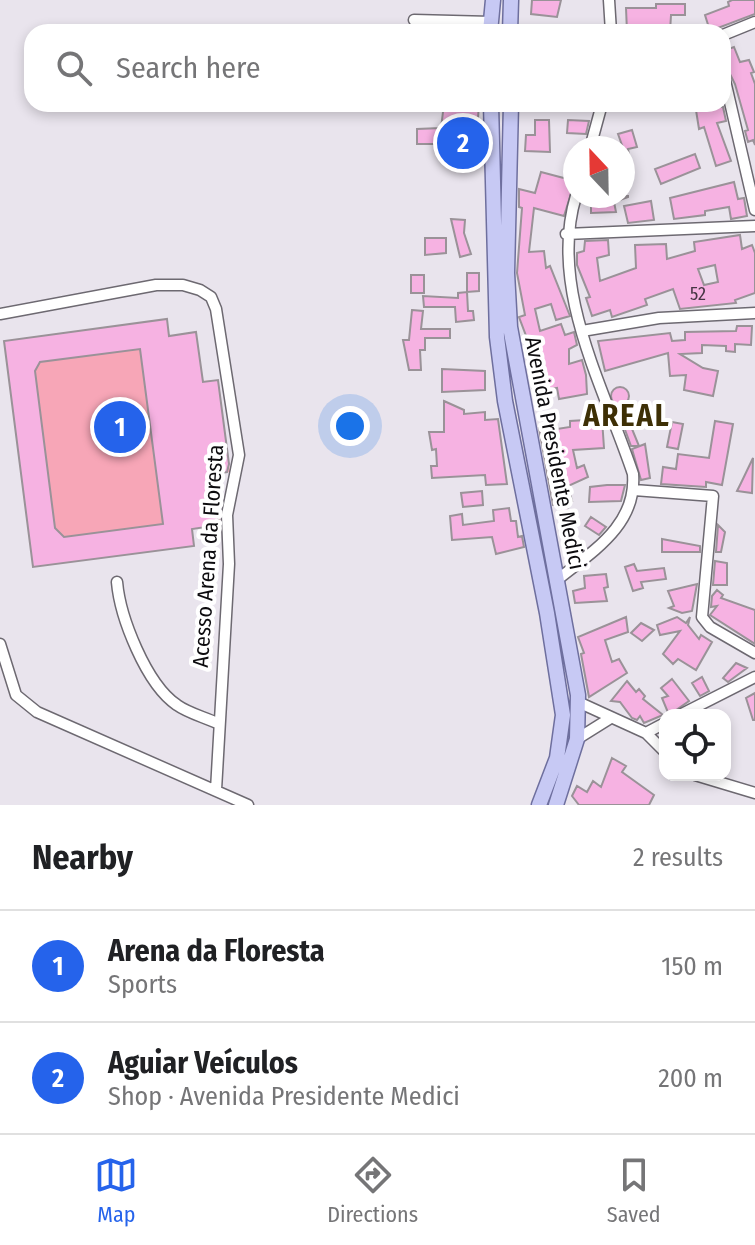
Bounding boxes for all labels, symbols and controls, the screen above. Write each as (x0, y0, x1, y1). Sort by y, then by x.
search box (24, 24, 731, 112)
icon: search (52, 46, 96, 90)
text: Search here (116, 50, 261, 86)
pin: 2 (437, 113, 489, 173)
north arrow (563, 136, 635, 208)
house number: 52 (690, 283, 706, 305)
street label: Avenida Presidente Medici (519, 334, 591, 572)
pin: 1 (94, 397, 146, 457)
district label: AREAL (582, 398, 671, 434)
your location (330, 406, 370, 446)
street label: Acesso Arena da Floresta (187, 444, 229, 668)
map controls (659, 709, 731, 781)
button: locate (659, 709, 731, 781)
text: Nearby (32, 837, 133, 878)
text: 2 results (633, 842, 723, 873)
text: Arena da Floresta (108, 933, 325, 969)
text: 1 (53, 951, 64, 982)
text: 150 m (661, 951, 723, 982)
text: Sports (108, 969, 177, 1000)
text: Aguiar Veículos (108, 1045, 298, 1081)
text: 2 (52, 1063, 64, 1094)
text: 200 m (658, 1063, 723, 1094)
text: Shop · Avenida Presidente Medici (108, 1081, 460, 1112)
tab: Map (94, 1153, 138, 1228)
tab: Directions (327, 1153, 418, 1228)
tab: Saved (607, 1153, 661, 1228)

